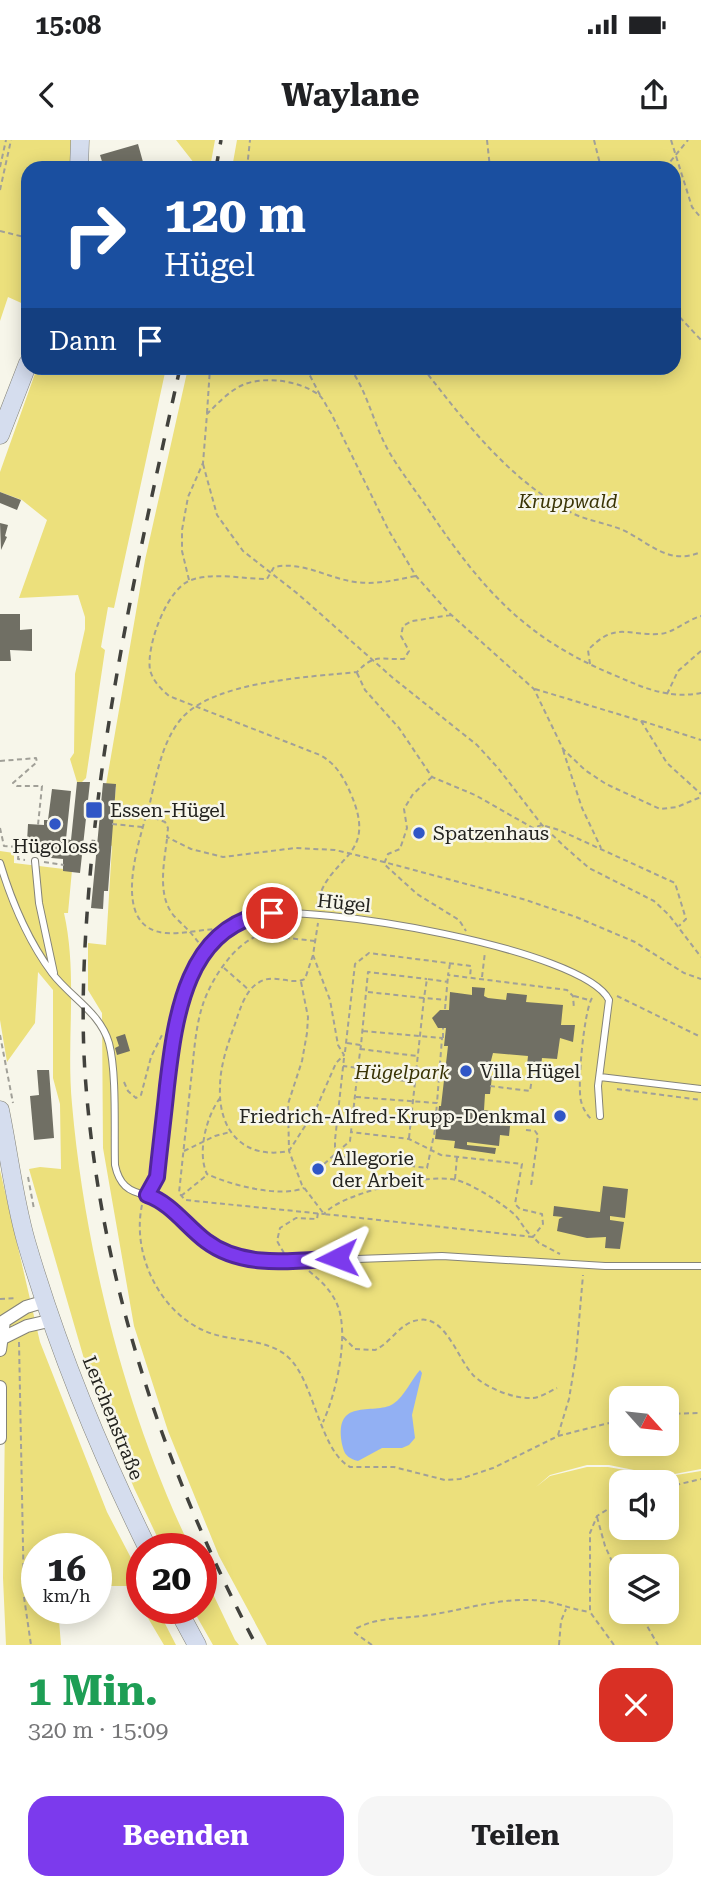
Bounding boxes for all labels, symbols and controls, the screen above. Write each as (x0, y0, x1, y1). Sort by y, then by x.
text: 15:08 (35, 10, 101, 40)
icon: back (28, 76, 66, 114)
text: Waylane (281, 76, 420, 114)
icon: share (635, 76, 673, 114)
text: 120 m (164, 187, 306, 244)
icon: right (49, 189, 140, 280)
text: Hügel (164, 246, 255, 284)
icon: arrive (131, 322, 169, 360)
text: Dann (49, 326, 117, 356)
park label: Kruppwald (517, 490, 618, 513)
place label: Essen-Hügel (110, 799, 225, 822)
marker: Essen-Hügel (84, 800, 104, 820)
marker: Hügoloss (47, 816, 63, 832)
place label: Spatzenhaus (433, 822, 549, 845)
marker: Spatzenhaus (411, 825, 427, 841)
place label: Hügoloss (12, 835, 98, 858)
pin (242, 883, 302, 943)
street label: Hügel (316, 889, 372, 917)
icon: arrive (253, 894, 291, 932)
place label: Villa Hügel (480, 1060, 580, 1083)
park label: Hügelpark (354, 1061, 450, 1084)
marker: Villa Hügel (458, 1063, 474, 1079)
place label: Friedrich-Alfred-Krupp-Denkmal (239, 1105, 546, 1128)
marker: Friedrich-Alfred-Krupp-Denkmal (552, 1108, 568, 1124)
place label: Allegorie der Arbeit (332, 1147, 424, 1192)
marker: Allegorie der Arbeit (310, 1161, 326, 1177)
position arrow (300, 1221, 374, 1295)
street label: Lerchenstraße (78, 1353, 148, 1483)
north arrow (609, 1386, 679, 1456)
map controls (609, 1386, 679, 1624)
button: sound (609, 1470, 679, 1540)
speed limit sign: 20 (126, 1533, 217, 1624)
text: 16 (47, 1549, 86, 1590)
button: layers (609, 1554, 679, 1624)
text: km/h (42, 1585, 91, 1606)
text: 1 Min. (28, 1666, 158, 1715)
button: close (599, 1668, 673, 1742)
text: 320 m · 15:09 (28, 1717, 168, 1744)
button: Beenden (28, 1796, 344, 1876)
button: Teilen (358, 1796, 673, 1876)

